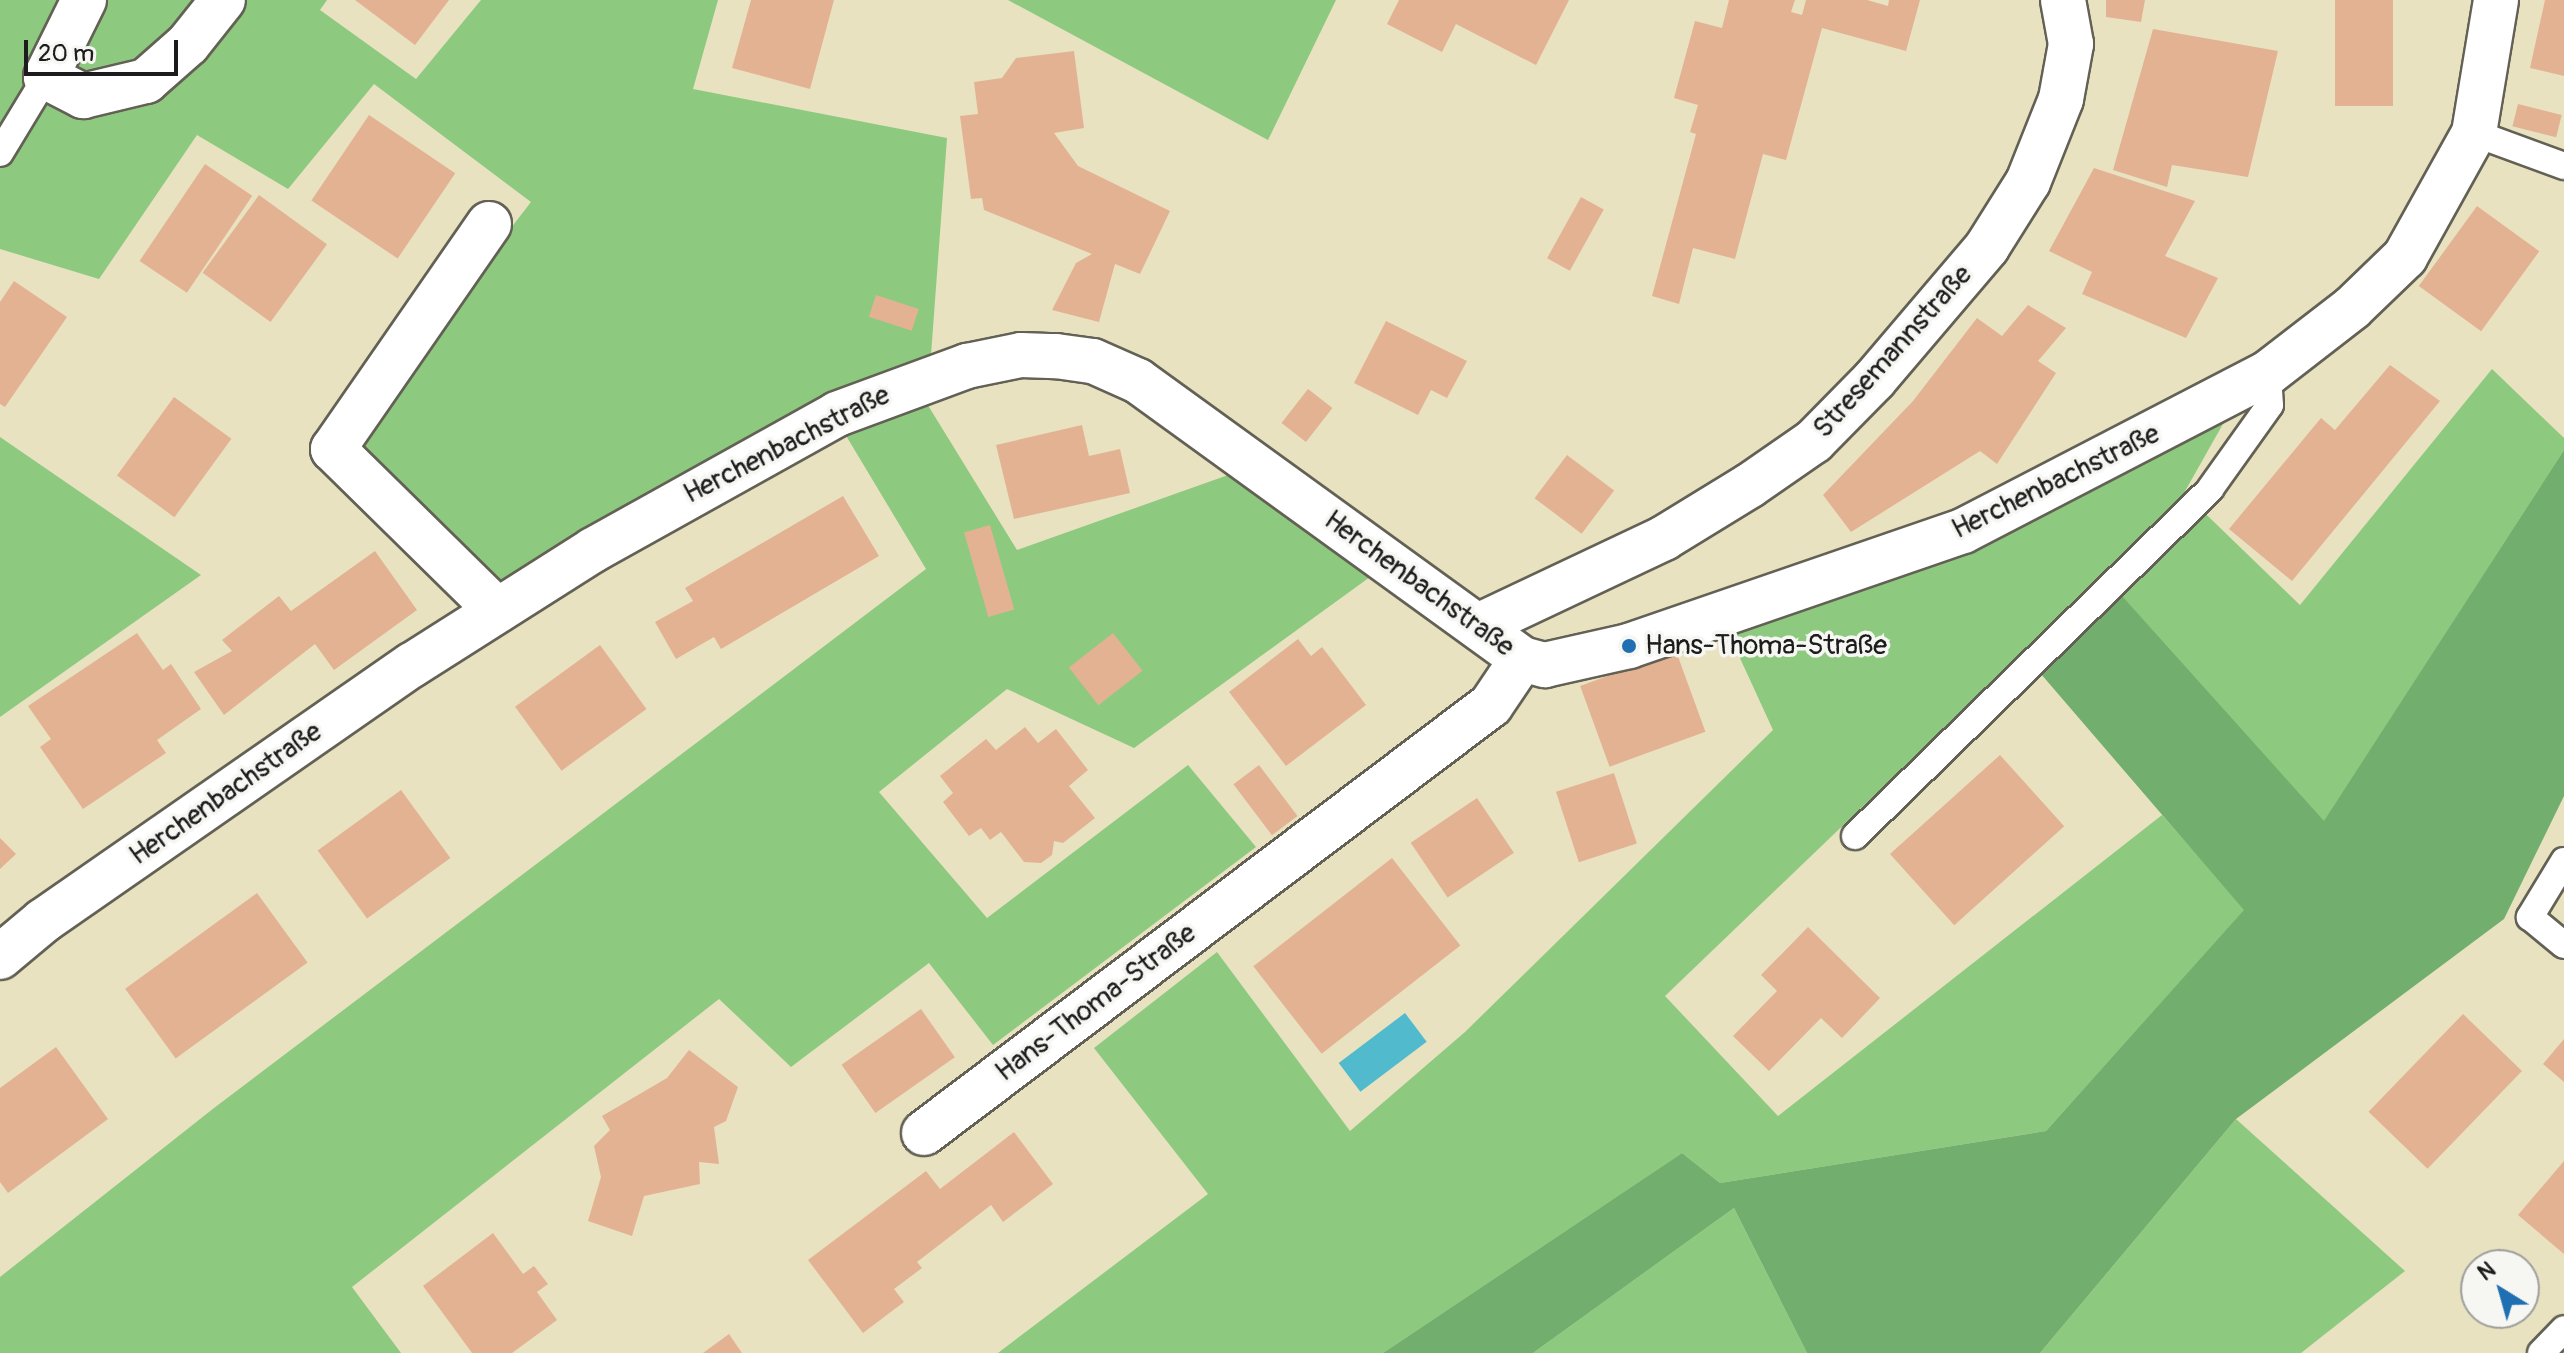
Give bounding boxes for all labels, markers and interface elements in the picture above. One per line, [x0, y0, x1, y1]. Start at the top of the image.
scale bar [28, 24, 182, 74]
text: 20 m [38, 39, 94, 68]
street label: Stresemannstraße [1807, 259, 1979, 445]
street label: Herchenbachstraße [678, 379, 896, 511]
street label: Herchenbachstraße [1947, 417, 2165, 547]
street label: Herchenbachstraße [1317, 504, 1521, 664]
place label: Hans-Thoma-Straße [1645, 629, 1887, 663]
marker: Hans-Thoma-Straße [1620, 637, 1638, 655]
street label: Herchenbachstraße [123, 715, 329, 873]
street label: Hans-Thoma-Straße [989, 917, 1203, 1089]
north arrow [2460, 1249, 2540, 1329]
text: N [2472, 1256, 2501, 1287]

